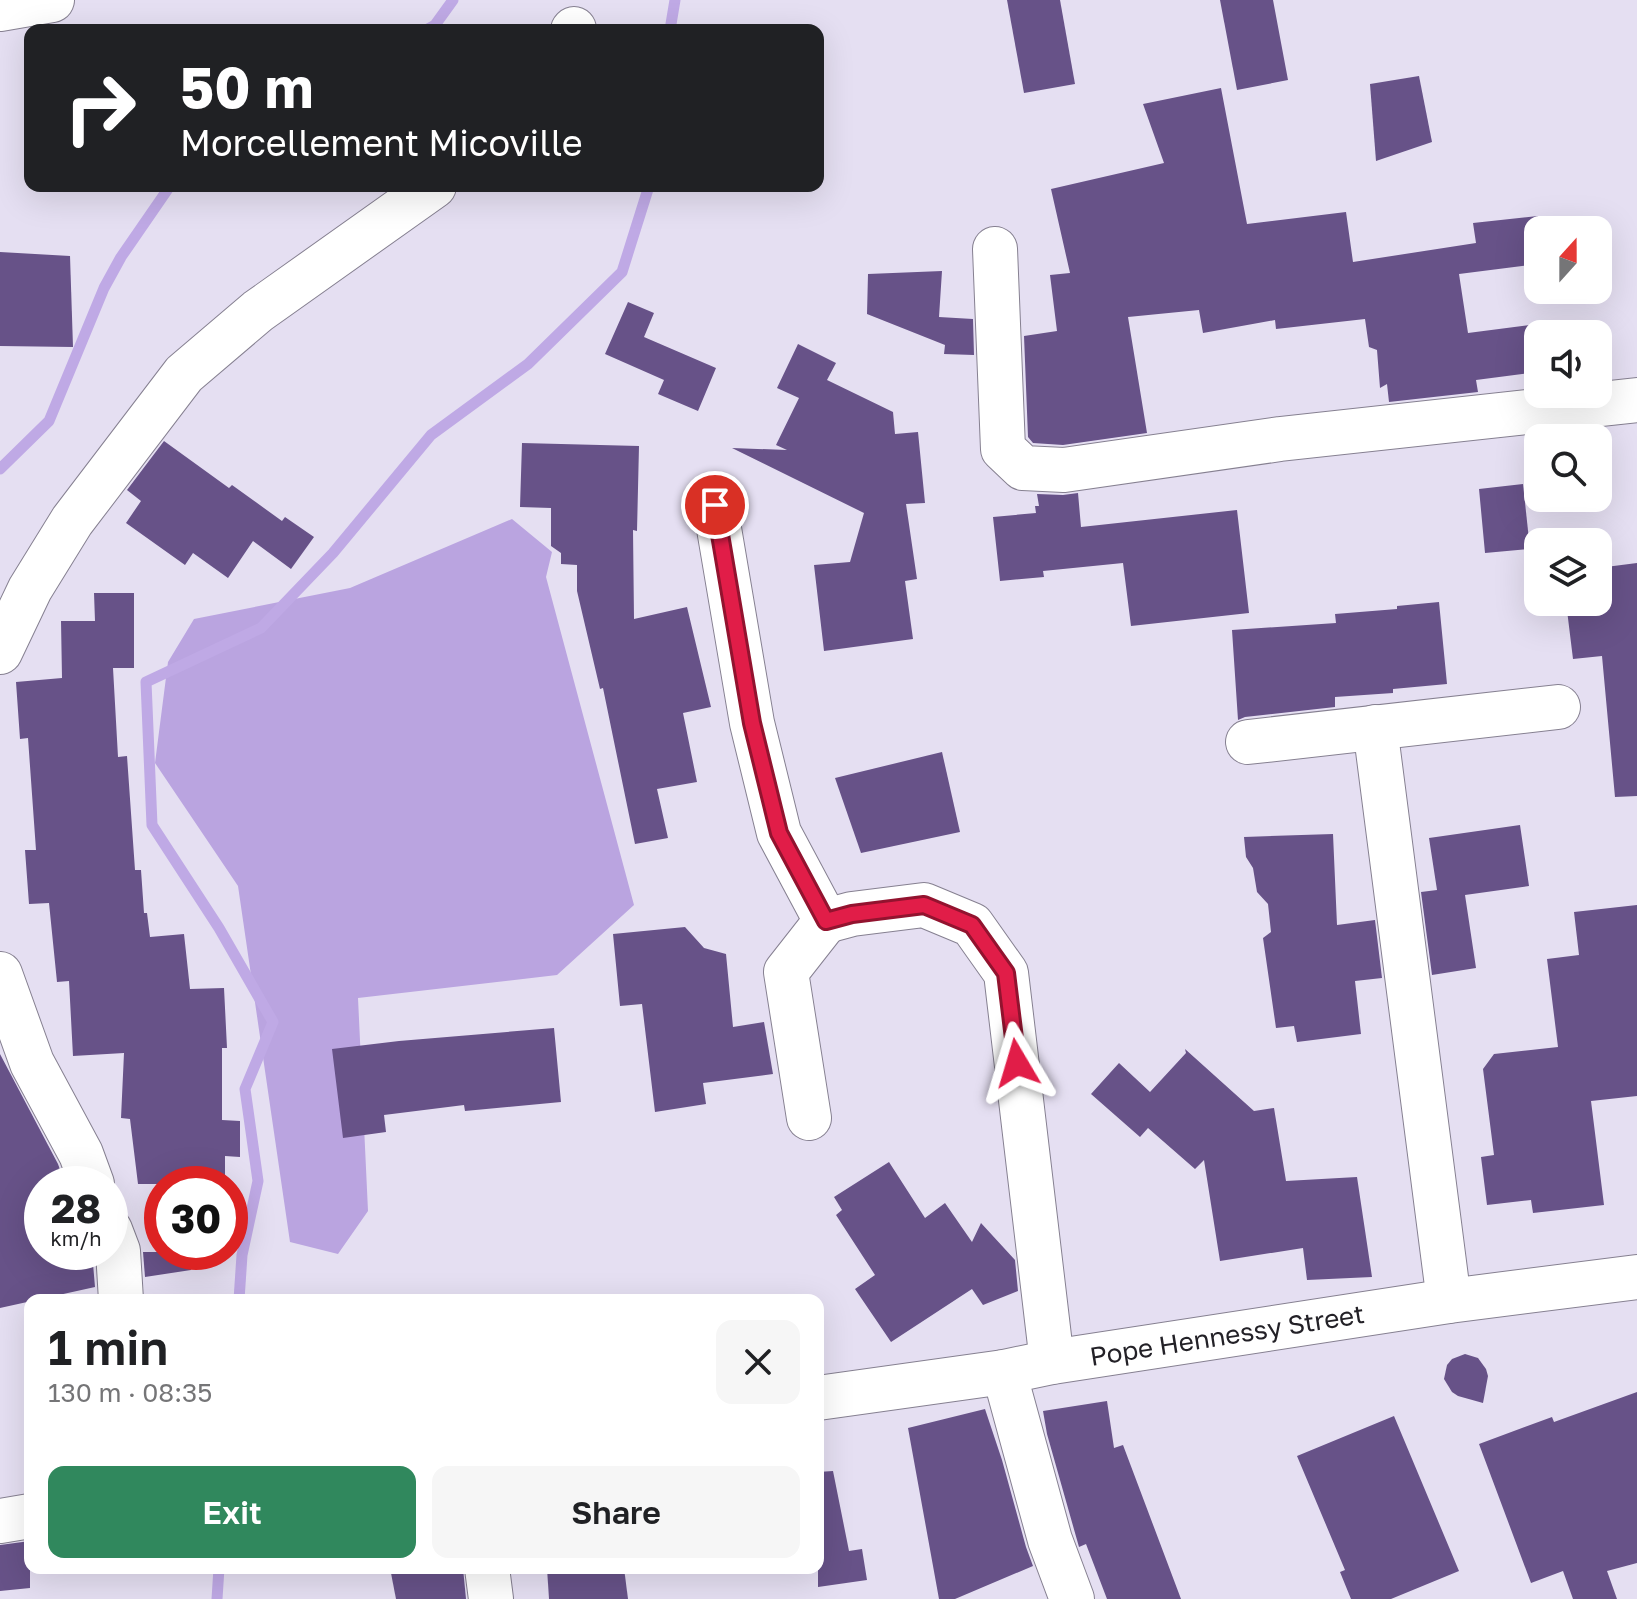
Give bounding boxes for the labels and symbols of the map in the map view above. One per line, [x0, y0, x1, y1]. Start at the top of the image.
north arrow [1524, 216, 1612, 304]
pin [681, 471, 749, 539]
position arrow [975, 1021, 1059, 1105]
speed limit sign: 30 [144, 1166, 248, 1270]
street label: Pope Hennessy Street [1088, 1298, 1366, 1372]

